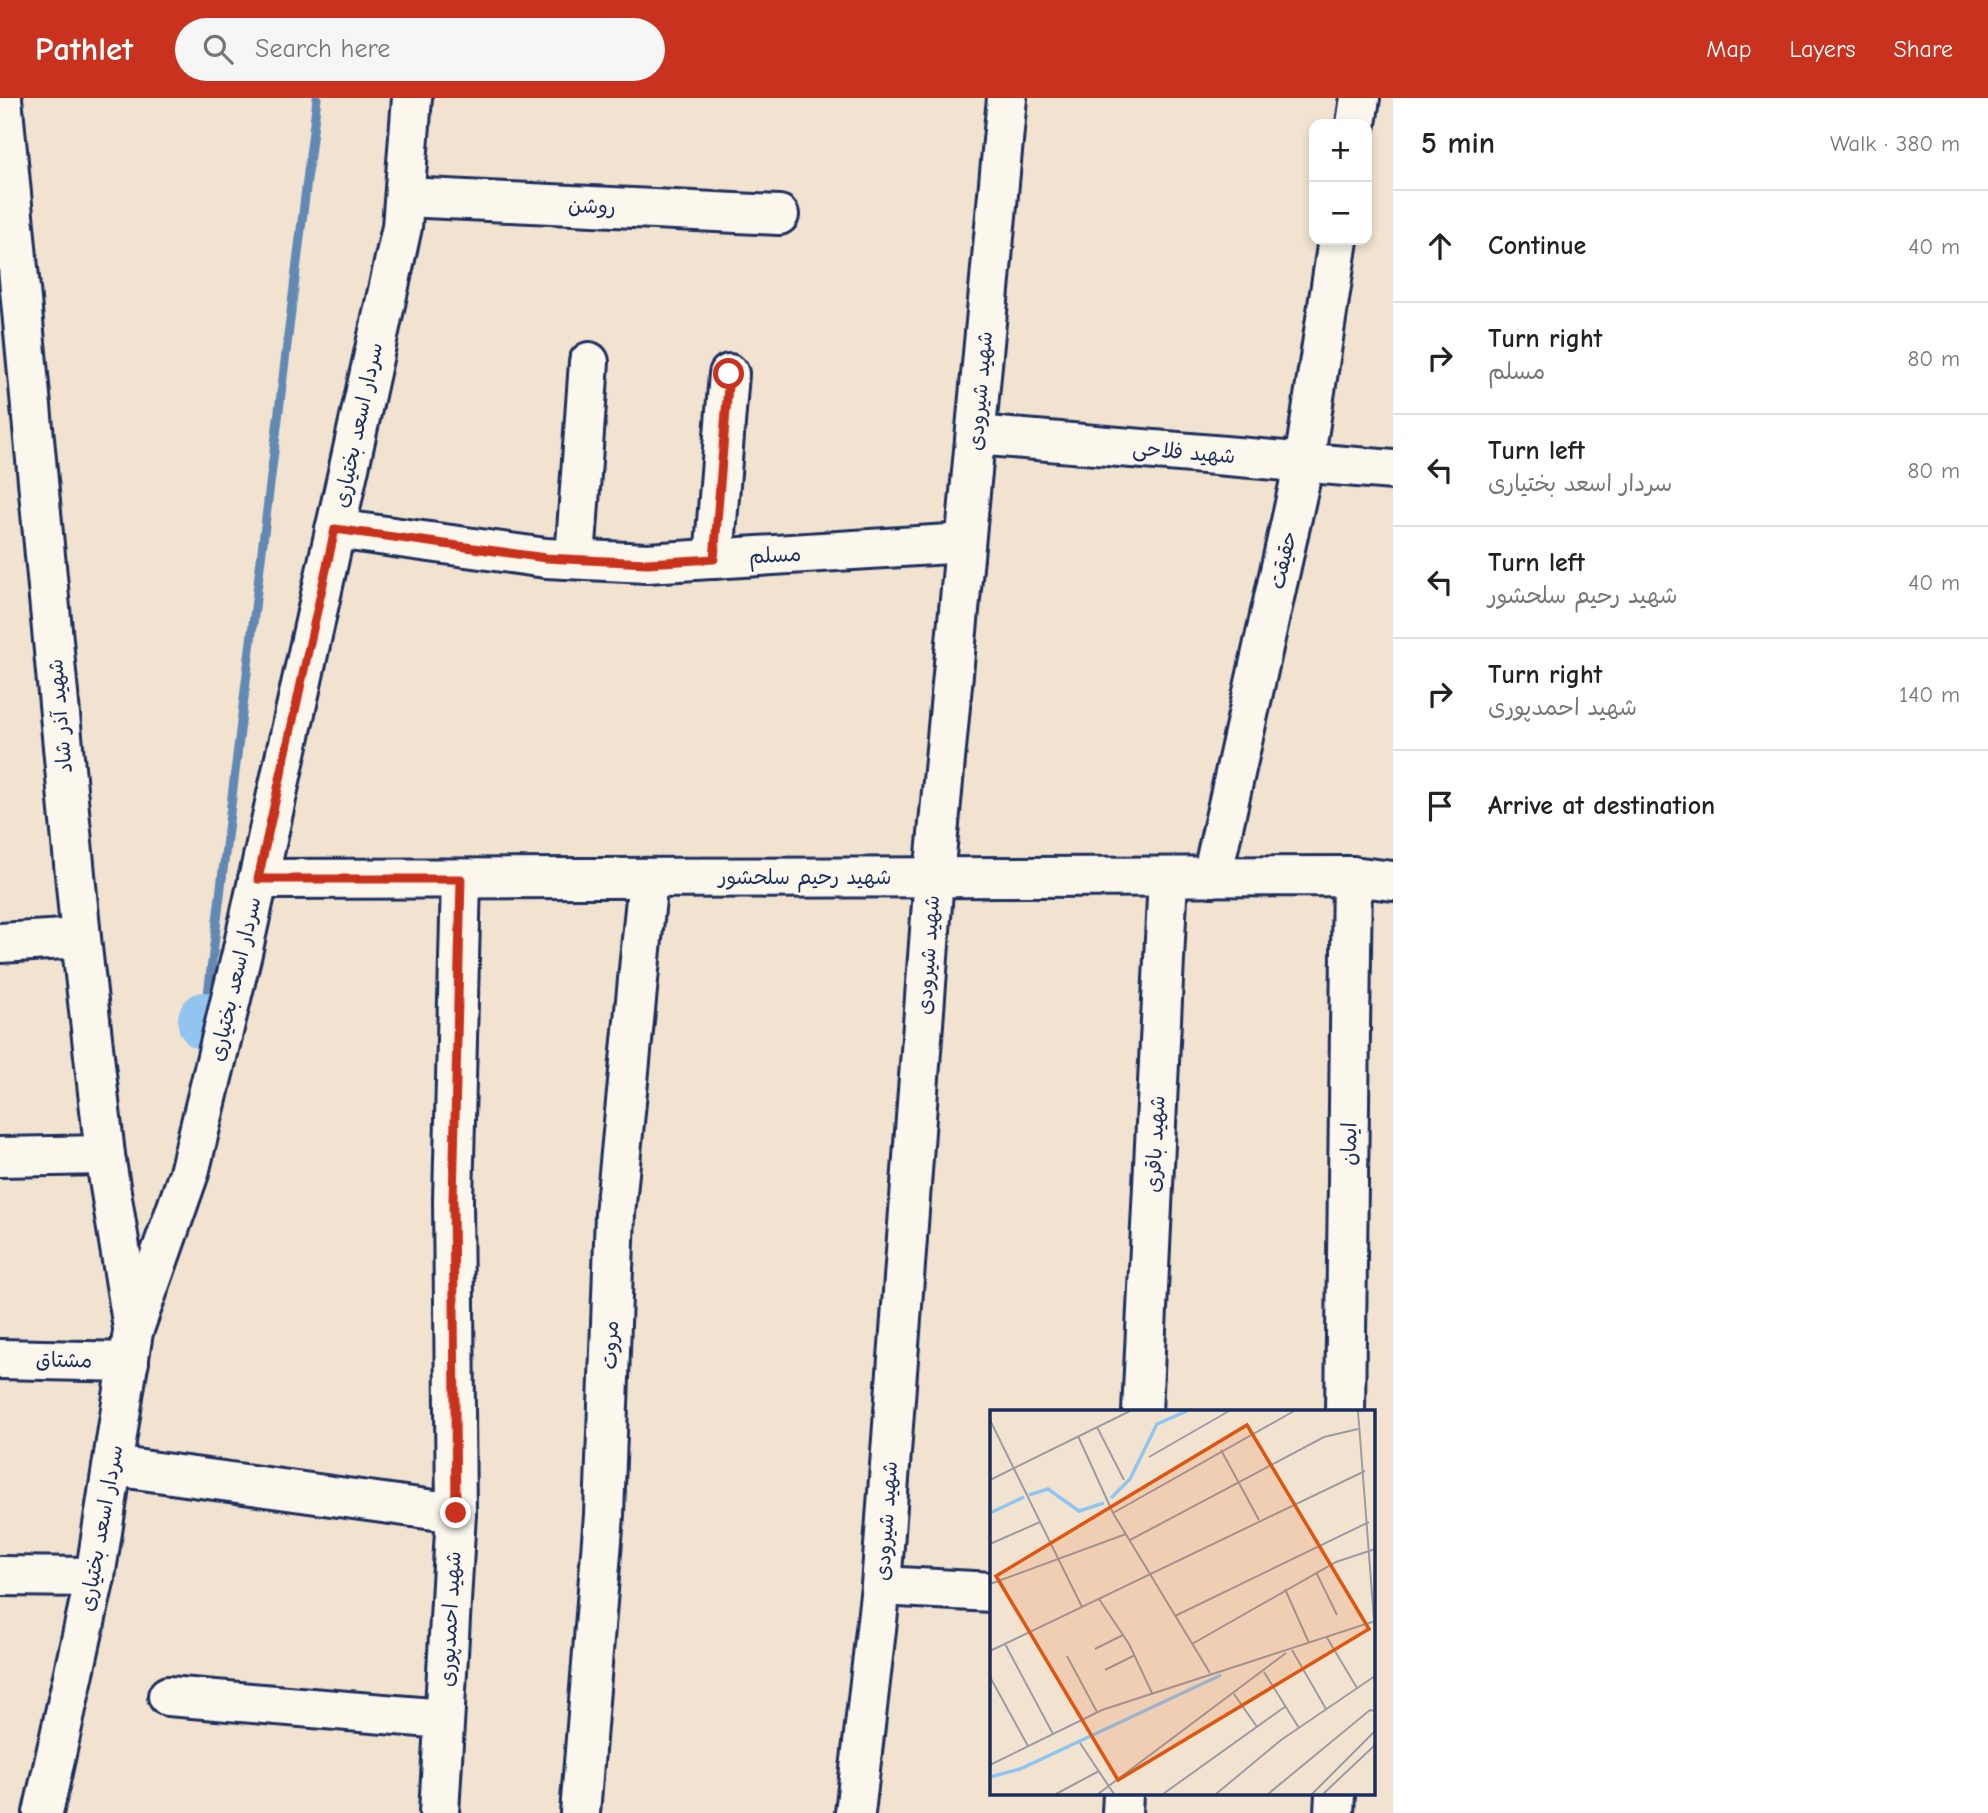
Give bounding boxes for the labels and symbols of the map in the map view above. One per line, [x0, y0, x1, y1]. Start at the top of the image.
street label: روشن [567, 193, 617, 219]
street label: شهید شیرودی [963, 330, 997, 452]
street label: سردار اسعد بختیاری [329, 340, 388, 510]
route start [713, 358, 744, 389]
street label: شهید فلاحی [1131, 436, 1236, 470]
street label: حقیقت [1265, 529, 1301, 591]
street label: مسلم [748, 542, 802, 572]
street label: شهید آذر شاد [43, 658, 77, 774]
street label: شهید رحیم سلحشور [716, 865, 892, 893]
street label: سردار اسعد بختیاری [204, 894, 267, 1064]
street label: شهید شیرودی [912, 894, 944, 1016]
street label: شهید باقری [1140, 1095, 1171, 1193]
street label: ایمان [1337, 1122, 1361, 1166]
street label: مروت [597, 1320, 623, 1370]
street label: مشتاق [35, 1348, 93, 1372]
inset map [990, 1410, 1376, 1796]
street label: سردار اسعد بختیاری [75, 1443, 128, 1613]
street label: شهید شیرودی [870, 1460, 902, 1582]
route end [440, 1497, 471, 1528]
street label: شهید احمدپوری [434, 1550, 467, 1688]

